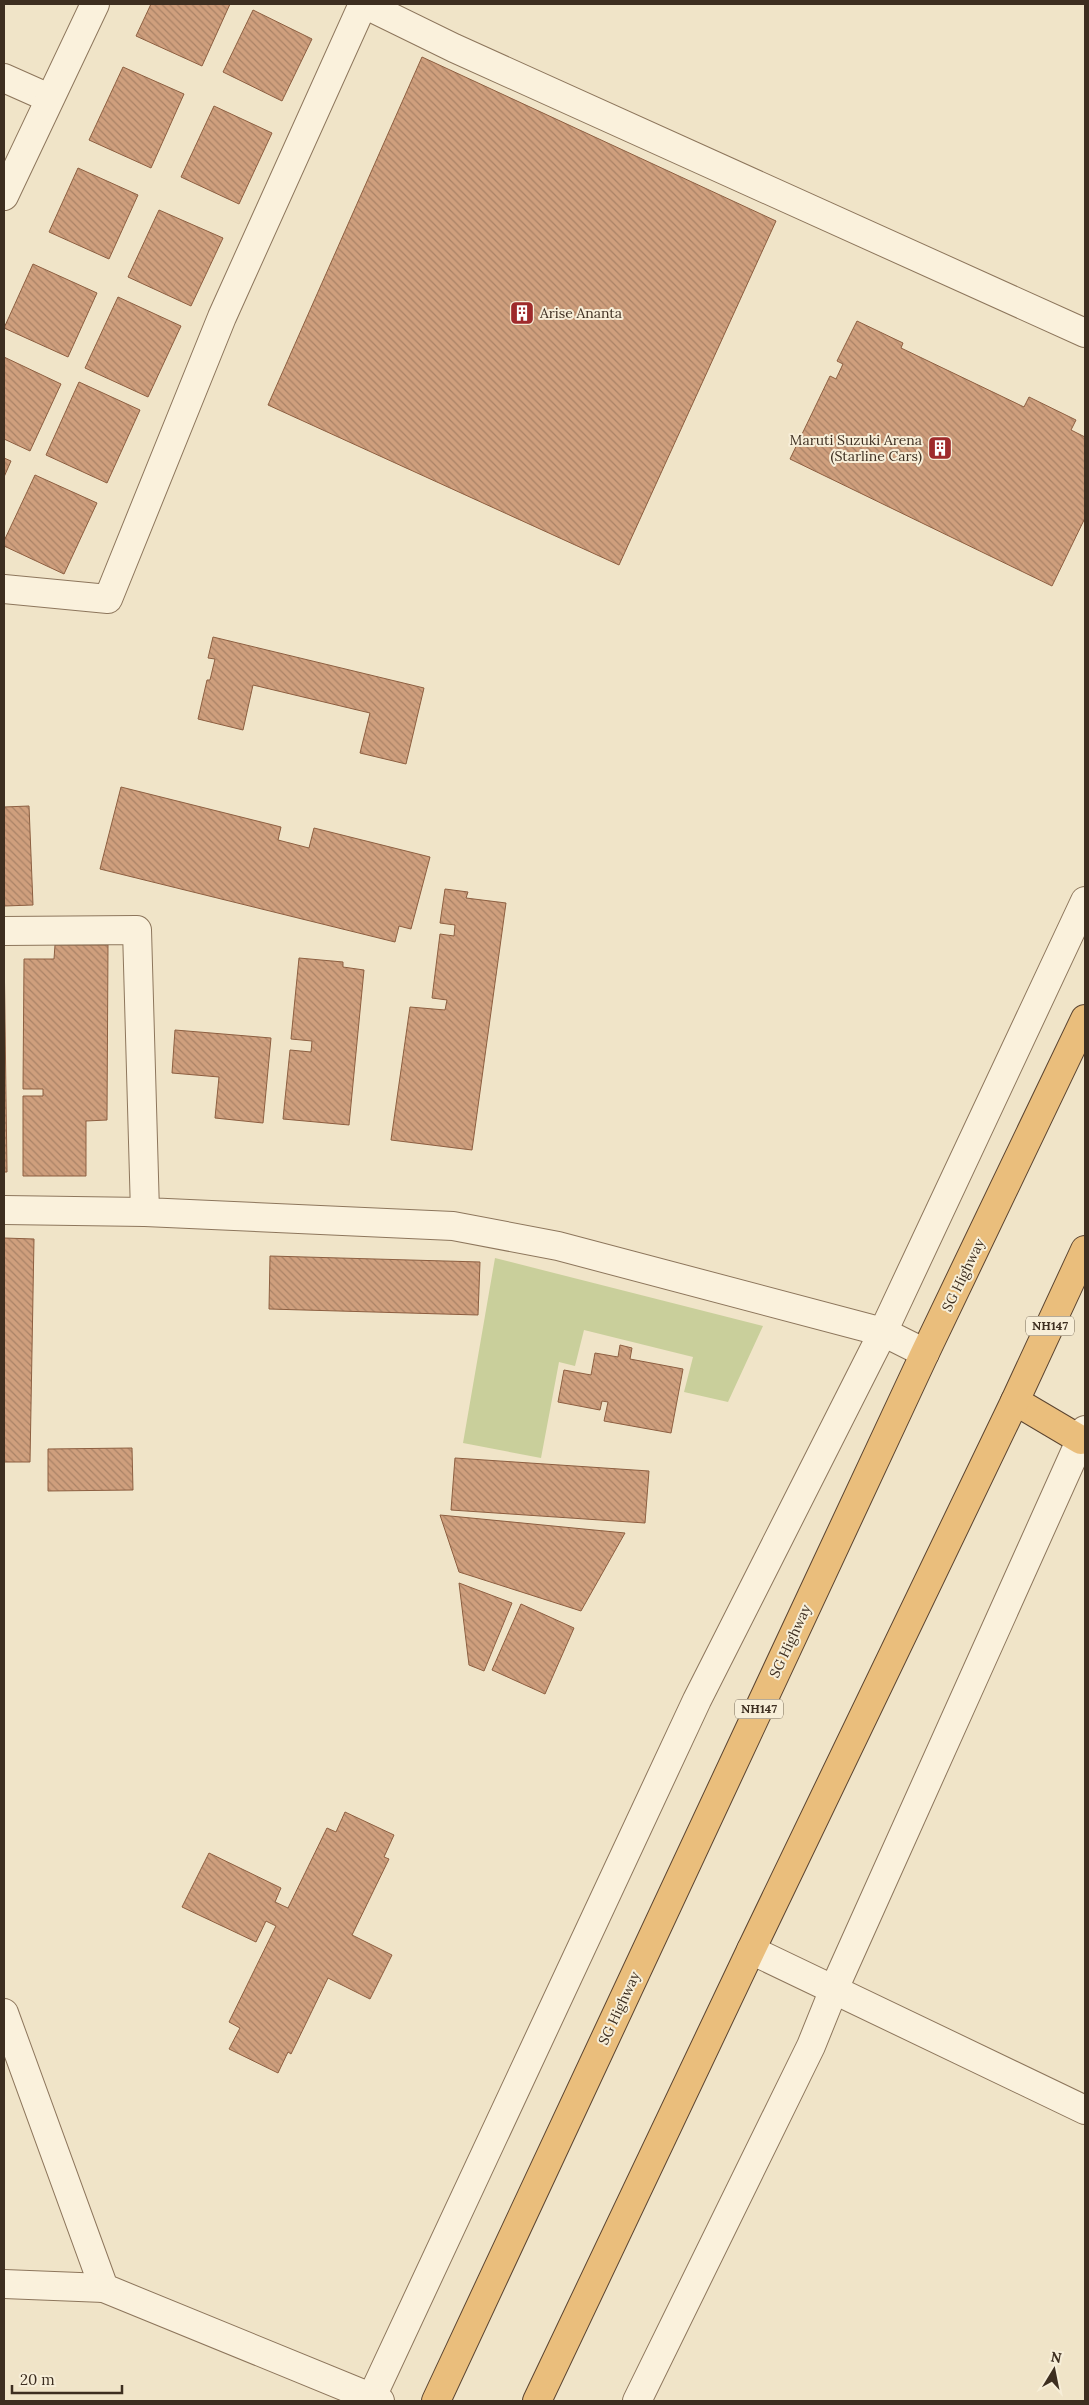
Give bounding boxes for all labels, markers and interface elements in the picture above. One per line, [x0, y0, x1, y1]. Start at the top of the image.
building icon: Arise Ananta [509, 300, 535, 326]
place label: Arise Ananta [539, 304, 622, 322]
place label: Maruti Suzuki Arena (Starline Cars) [790, 431, 922, 465]
building icon: Maruti Suzuki Arena (Starline Cars) [927, 435, 953, 461]
street label: SG Highway [938, 1235, 989, 1314]
road number: NH147 [1026, 1316, 1074, 1335]
street label: SG Highway [765, 1601, 815, 1681]
road number: NH147 [735, 1700, 783, 1718]
street label: SG Highway [594, 1968, 644, 2048]
north arrow [1029, 2345, 1079, 2395]
text: N [1049, 2347, 1063, 2367]
scale bar [12, 2362, 122, 2394]
text: 20 m [20, 2370, 55, 2389]

